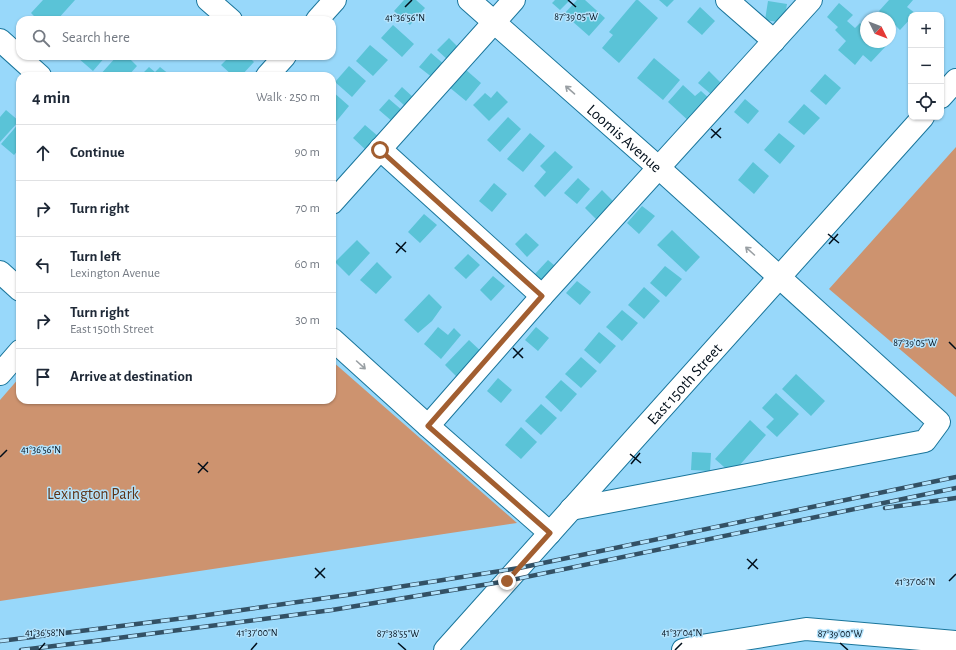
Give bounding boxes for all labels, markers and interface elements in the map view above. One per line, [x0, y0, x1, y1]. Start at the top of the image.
text: 87°39'05"W [554, 12, 598, 22]
north arrow [860, 12, 896, 48]
map controls [908, 12, 944, 120]
button: + [908, 12, 944, 48]
text: 41°36'56"N [385, 13, 425, 23]
search box [16, 16, 336, 60]
icon: search [30, 27, 52, 49]
text: Search here [62, 30, 130, 45]
button: − [908, 48, 944, 84]
button: locate [908, 84, 944, 120]
one-way arrow [565, 85, 575, 94]
text: 4 min [32, 89, 70, 106]
text: Walk · 250 m [256, 91, 320, 104]
street label: Loomis Avenue [584, 101, 665, 176]
route start [371, 141, 389, 159]
icon: ahead [32, 142, 54, 164]
text: Continue [70, 145, 125, 160]
text: 90 m [294, 146, 320, 159]
icon: right [32, 198, 54, 220]
text: Turn right [70, 201, 129, 216]
text: 70 m [295, 202, 320, 215]
one-way arrow [746, 247, 756, 256]
text: Turn left [70, 249, 121, 264]
icon: left [32, 254, 54, 276]
text: 60 m [294, 258, 320, 271]
text: Lexington Avenue [70, 267, 160, 280]
text: Turn right [70, 305, 129, 320]
icon: right [32, 310, 54, 332]
text: 30 m [295, 314, 320, 327]
text: East 150th Street [70, 323, 154, 336]
text: 87°39'05"W [893, 338, 937, 348]
street label: East 150th Street [644, 340, 725, 428]
one-way arrow [356, 360, 366, 369]
icon: arrive [32, 366, 54, 388]
text: Arrive at destination [70, 369, 193, 384]
text: 41°36'56"N [21, 445, 61, 455]
park label: Lexington Park [47, 486, 140, 502]
route end [498, 572, 516, 590]
text: 41°37'06"N [895, 577, 935, 587]
text: 41°36'58"N [25, 628, 65, 638]
text: 41°37'00"N [236, 628, 278, 638]
text: 41°37'04"N [662, 628, 702, 638]
text: 87°38'55"W [377, 629, 419, 639]
text: 87°39'00"W [818, 629, 862, 639]

